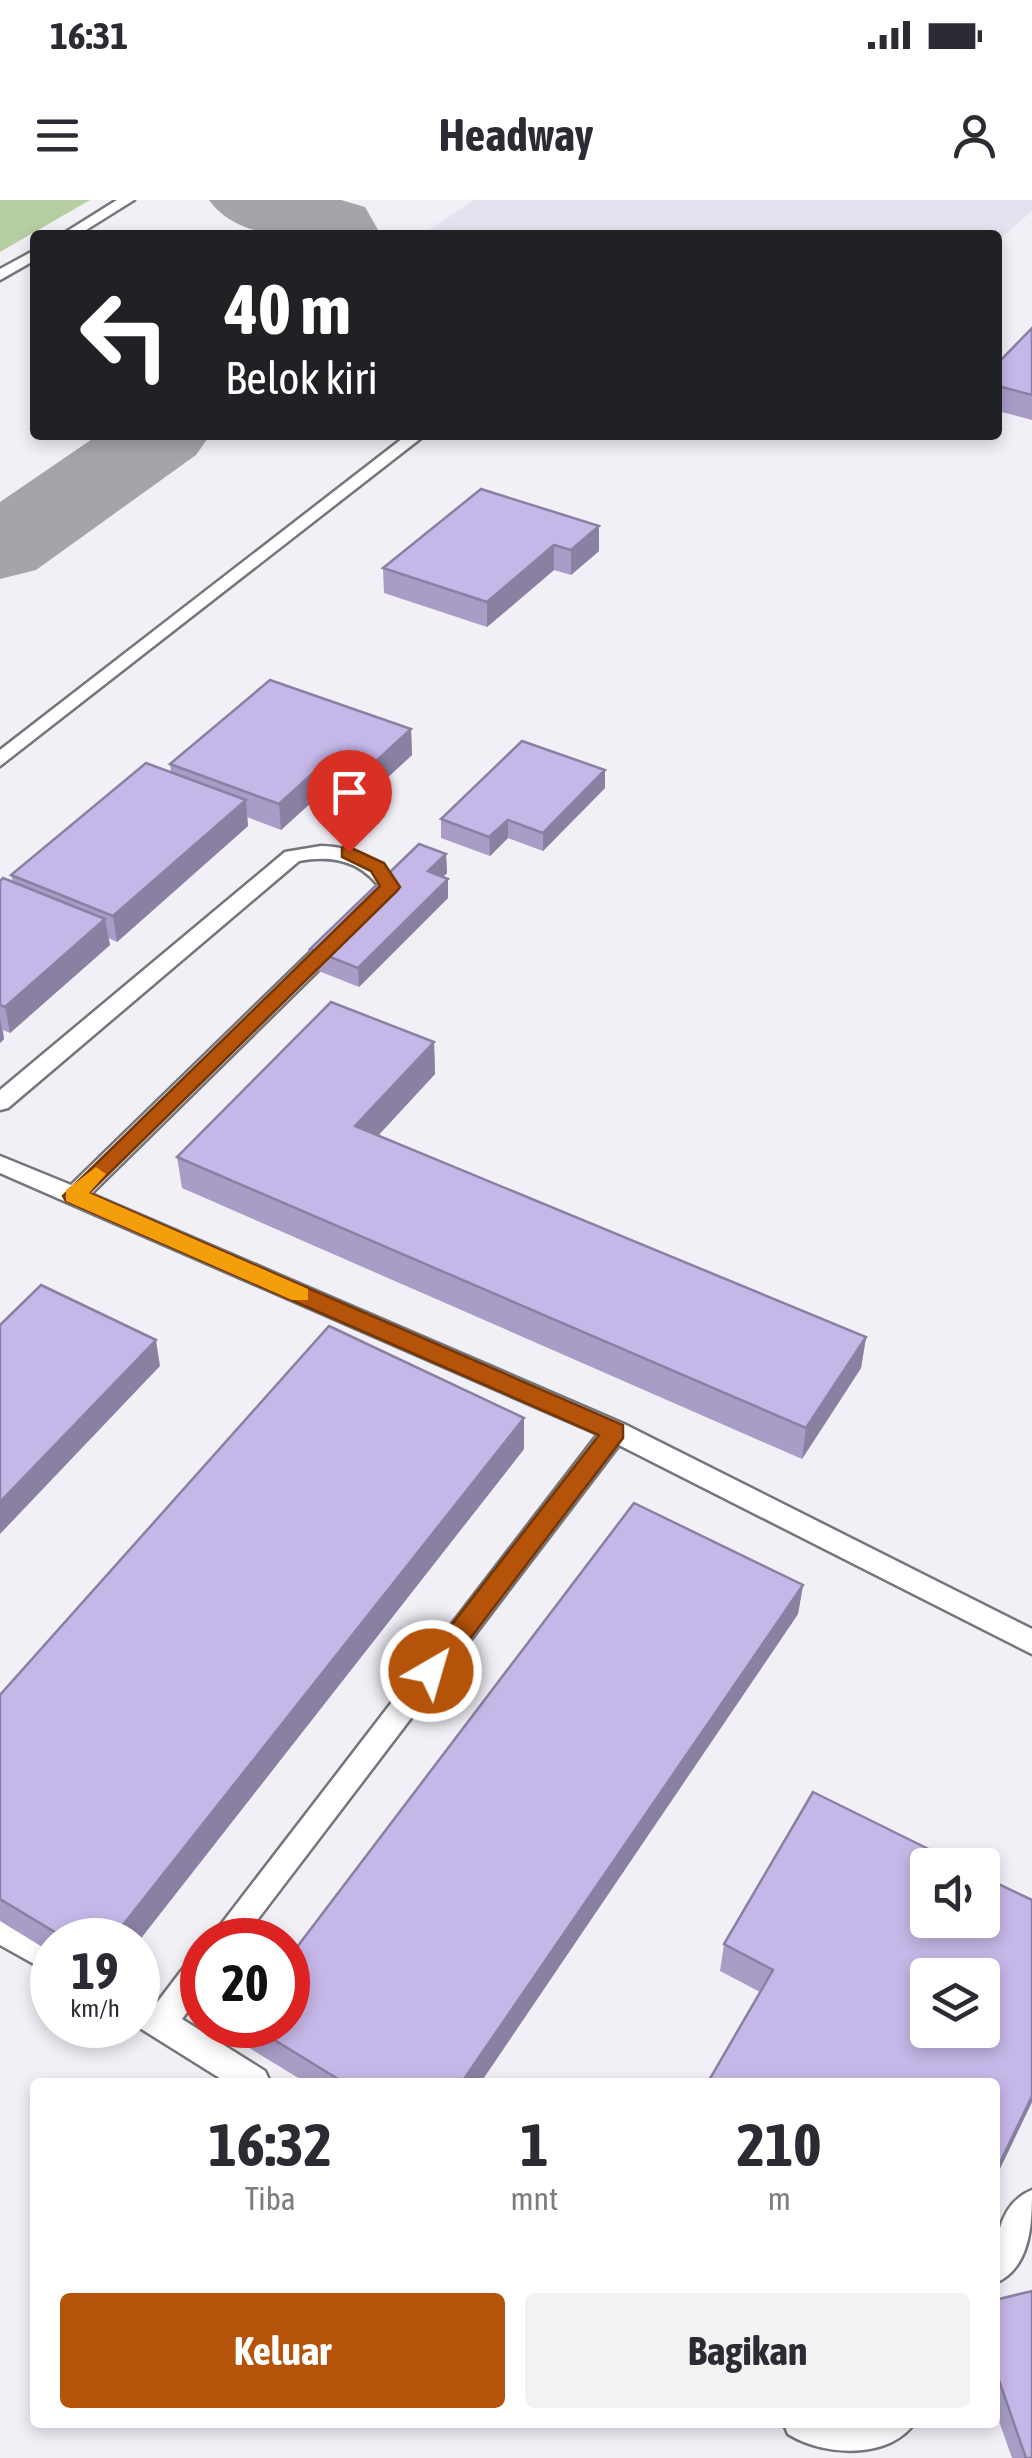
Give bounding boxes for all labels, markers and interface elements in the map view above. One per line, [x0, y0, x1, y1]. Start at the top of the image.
text: 16:31 [50, 14, 128, 57]
icon: menu [30, 108, 85, 163]
icon: person [947, 108, 1002, 163]
text: Headway [439, 109, 593, 161]
text: 40 m [225, 269, 351, 349]
icon: left [60, 270, 190, 400]
text: Belok kiri [225, 352, 378, 404]
pin [307, 750, 392, 853]
icon: arrive [322, 765, 377, 820]
position arrow [379, 1619, 483, 1723]
map controls [910, 1848, 1000, 2048]
button: sound [910, 1848, 1000, 1938]
speed limit sign: 20 [180, 1918, 310, 2048]
text: 19 [71, 1942, 118, 2000]
button: layers [910, 1958, 1000, 2048]
text: km/h [70, 1994, 120, 2022]
text: 16:32 [209, 2110, 332, 2179]
text: 1 [520, 2110, 549, 2179]
text: 210 [737, 2110, 821, 2179]
text: Tiba [245, 2180, 296, 2217]
text: mnt [511, 2180, 558, 2217]
text: m [768, 2180, 791, 2217]
button: Keluar [60, 2293, 505, 2408]
button: Bagikan [525, 2293, 970, 2408]

